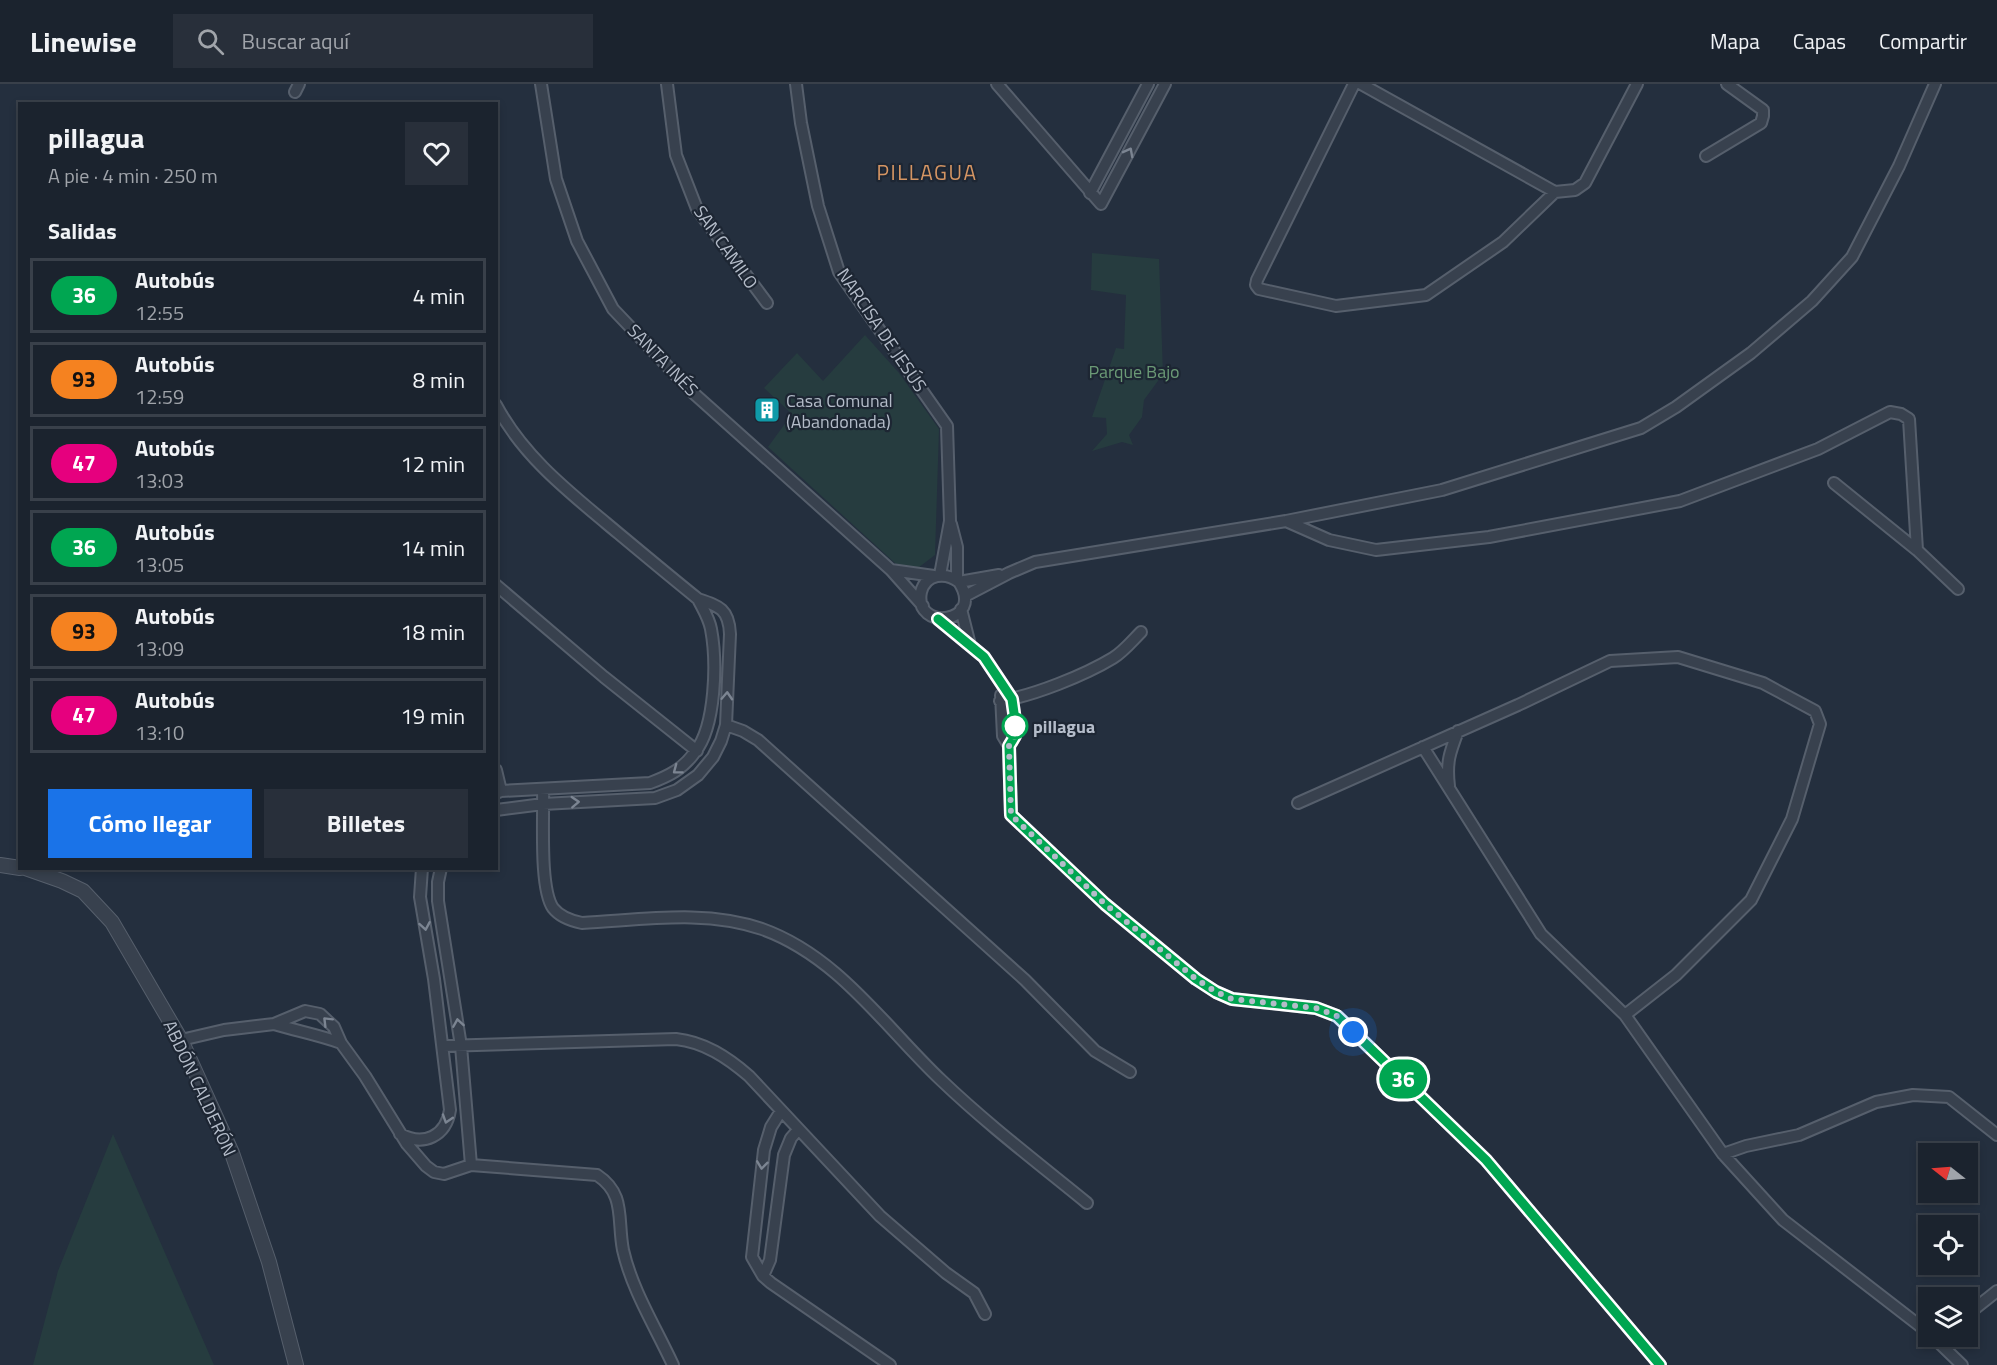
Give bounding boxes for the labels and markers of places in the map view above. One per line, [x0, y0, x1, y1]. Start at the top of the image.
place label: Casa Comunal (Abandonada) [786, 387, 893, 435]
building icon: Casa Comunal (Abandonada) [752, 395, 782, 425]
marker: pillagua [1002, 713, 1028, 739]
place label: pillagua [1033, 713, 1095, 740]

